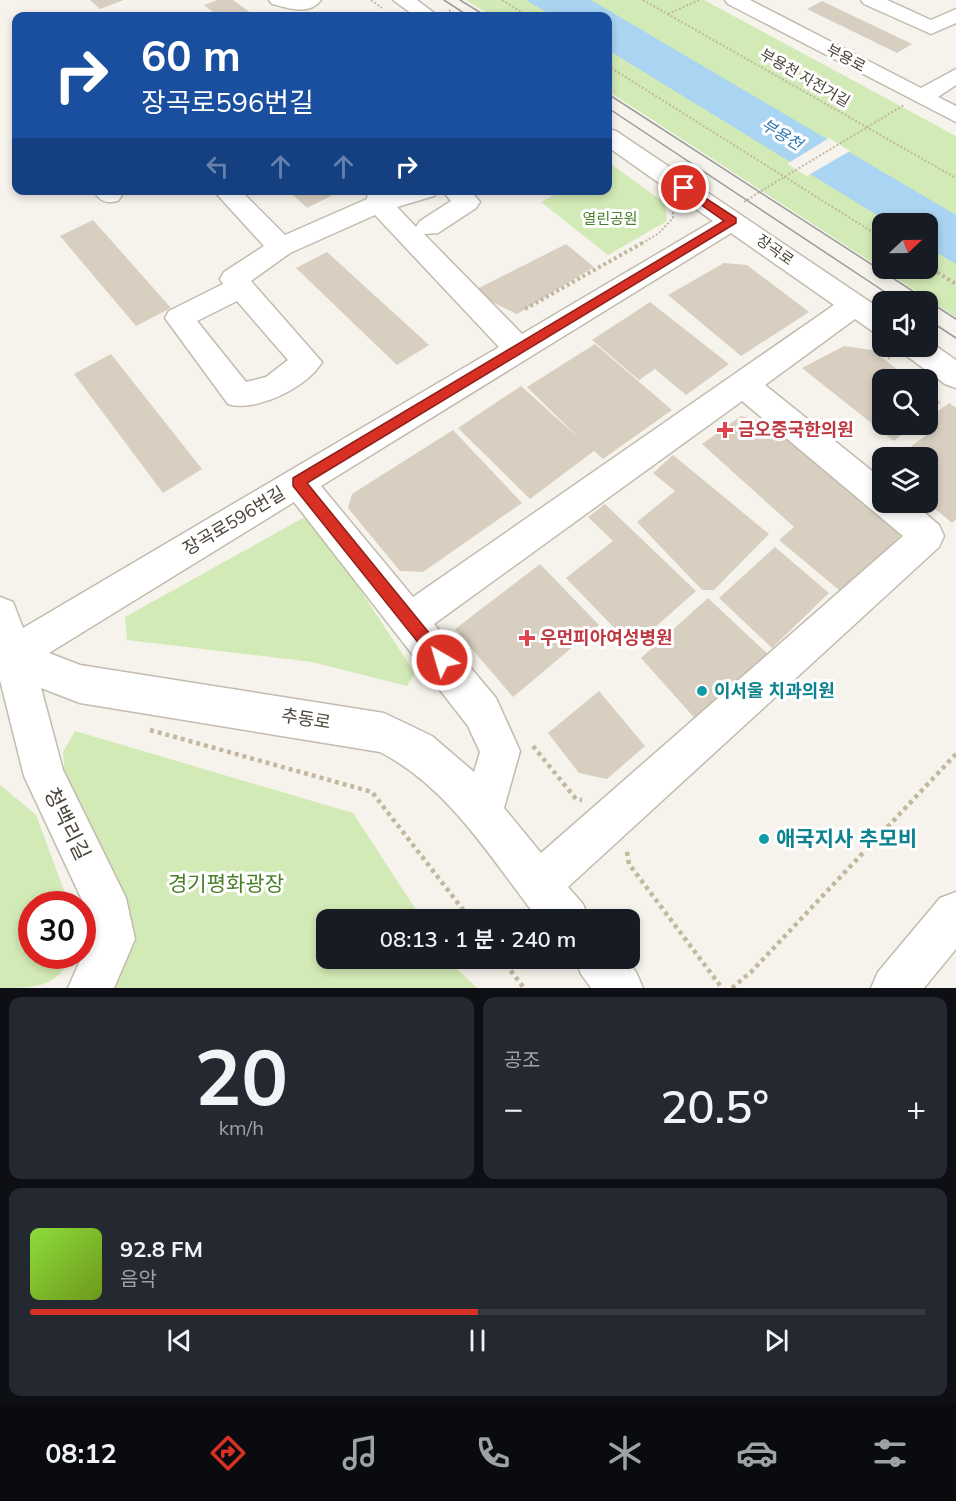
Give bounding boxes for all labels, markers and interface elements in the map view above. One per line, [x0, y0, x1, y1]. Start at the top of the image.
text: 60 m [141, 29, 241, 82]
icon: right [42, 36, 120, 114]
street label: 부용로 [823, 39, 869, 76]
street label: 부용천 자전거길 [757, 44, 854, 111]
text: 장곡로596번길 [141, 85, 314, 119]
water label: 부용천 [758, 114, 808, 155]
icon: left [201, 150, 234, 183]
icon: ahead [264, 150, 297, 183]
icon: ahead [327, 150, 360, 183]
icon: right [390, 150, 423, 183]
pin [658, 162, 709, 213]
icon: arrive [667, 171, 700, 204]
park label: 열린공원 [582, 209, 638, 228]
north arrow [872, 213, 938, 279]
map controls [872, 213, 938, 513]
street label: 장곡로 [753, 230, 798, 269]
button: sound [872, 291, 938, 357]
button: search [872, 369, 938, 435]
place label: 금오중국한의원 [738, 418, 854, 441]
marker: 금오중국한의원 [716, 421, 734, 439]
button: layers [872, 447, 938, 513]
street label: 장곡로596번길 [178, 481, 289, 560]
place label: 우먼피아여성병원 [540, 626, 672, 649]
position arrow [410, 628, 474, 692]
marker: 우먼피아여성병원 [518, 629, 536, 647]
place label: 이서울 치과의원 [714, 679, 835, 702]
marker: 이서울 치과의원 [695, 684, 709, 698]
street label: 추동로 [280, 703, 332, 734]
street label: 청백리길 [39, 783, 97, 864]
place label: 애국지사 추모비 [776, 825, 917, 851]
marker: 애국지사 추모비 [757, 832, 771, 846]
park label: 경기평화광장 [168, 870, 284, 896]
speed limit sign: 30 [18, 891, 96, 969]
text: 08:13 · 1 분 · 240 m [380, 925, 576, 953]
text: 20 [194, 1027, 288, 1125]
text: 공조 [504, 1047, 540, 1072]
text: 20.5° [660, 1078, 769, 1134]
text: − [504, 1087, 523, 1128]
text: + [906, 1087, 926, 1128]
text: km/h [219, 1115, 264, 1140]
text: 92.8 FM [120, 1235, 203, 1263]
text: 음악 [120, 1266, 157, 1291]
icon: previous [163, 1324, 196, 1357]
icon: pause [461, 1324, 494, 1357]
icon: next [760, 1324, 793, 1357]
icon: directions [207, 1432, 249, 1474]
icon: music [339, 1432, 381, 1474]
icon: phone [472, 1432, 514, 1474]
icon: climate [604, 1432, 646, 1474]
icon: car [736, 1432, 778, 1474]
icon: filters [869, 1432, 911, 1474]
text: 08:12 [45, 1436, 117, 1470]

